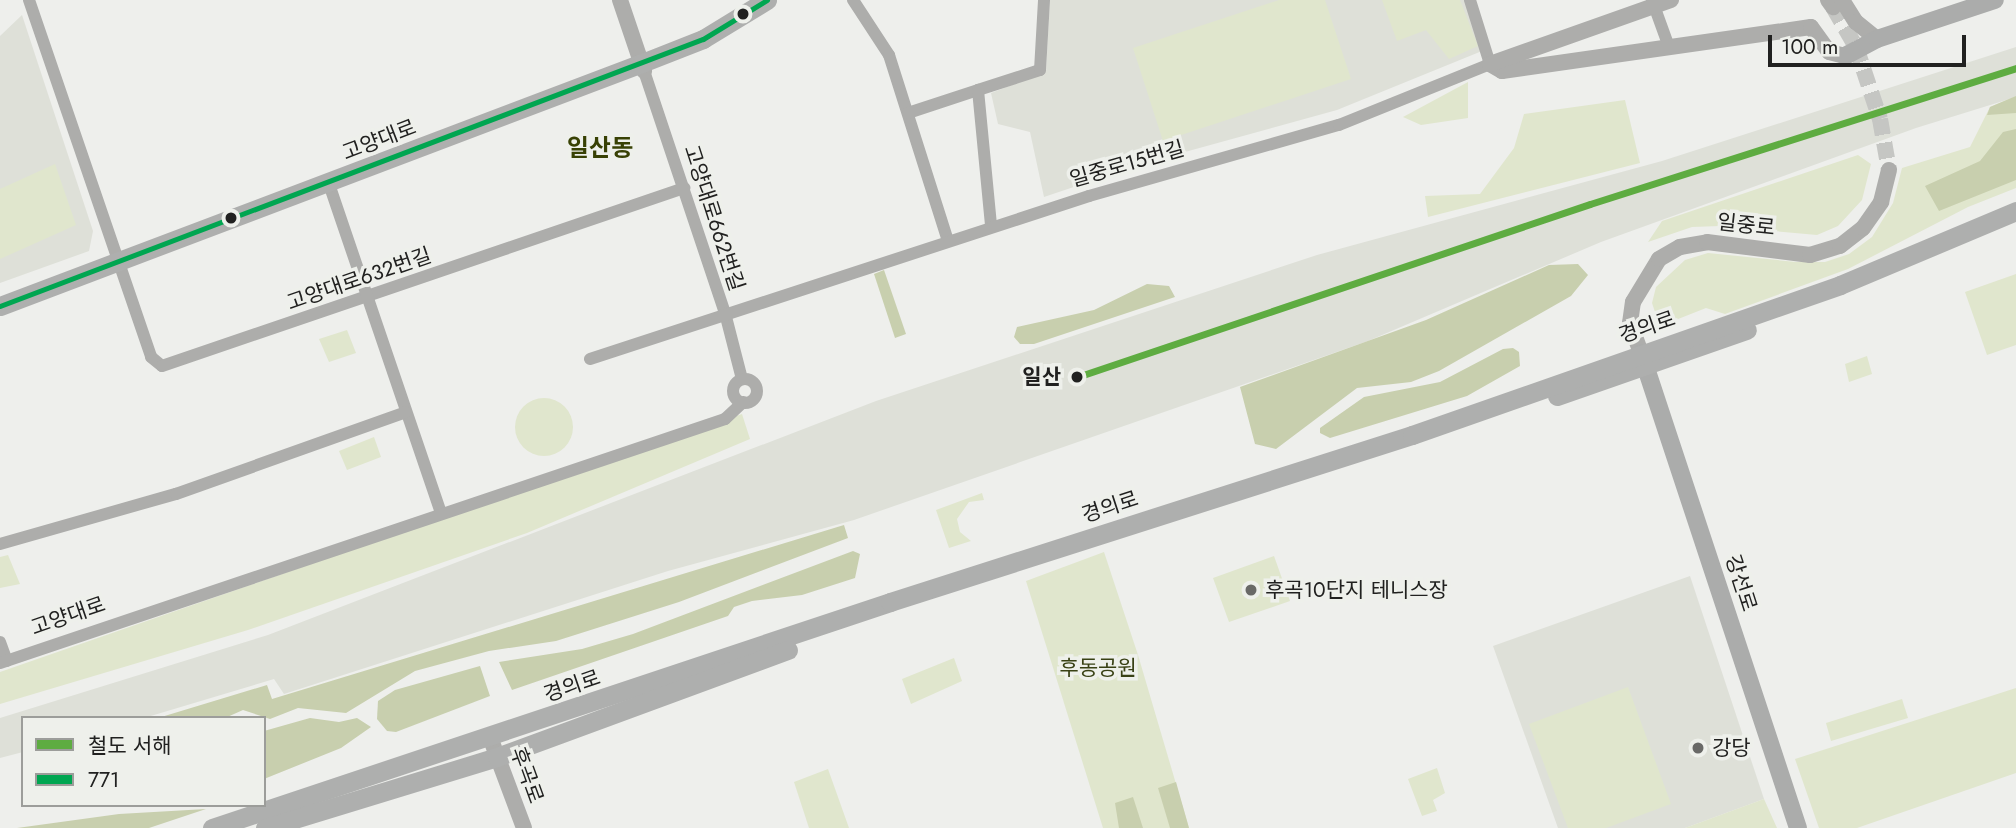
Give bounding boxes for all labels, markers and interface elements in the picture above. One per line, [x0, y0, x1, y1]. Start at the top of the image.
unlabelled marker [736, 7, 750, 21]
scale bar [1771, 21, 1969, 65]
text: 100 m [1781, 32, 1838, 62]
street label: 고양대로 [338, 114, 420, 166]
district label: 일산동 [567, 134, 633, 162]
street label: 일중로15번길 [1067, 136, 1187, 192]
street label: 고양대로662번길 [679, 142, 749, 294]
street label: 일중로 [1716, 209, 1776, 241]
unlabelled marker [224, 211, 238, 225]
street label: 고양대로632번길 [283, 242, 435, 316]
street label: 경의로 [1615, 306, 1679, 348]
place label: 일산 [1022, 364, 1061, 390]
marker: 일산 [1067, 367, 1087, 387]
street label: 경의로 [1079, 486, 1141, 528]
street label: 강선로 [1720, 552, 1762, 614]
place label: 후곡10단지 테니스장 [1265, 577, 1448, 603]
marker: 후곡10단지 테니스장 [1243, 582, 1259, 598]
street label: 고양대로 [27, 592, 109, 640]
park label: 후동공원 [1059, 655, 1137, 681]
street label: 경의로 [540, 665, 604, 707]
legend [21, 716, 266, 807]
text: 철도 서해 [88, 731, 172, 761]
place label: 강당 [1712, 735, 1751, 761]
marker: 강당 [1690, 740, 1706, 756]
street label: 후곡로 [505, 743, 549, 807]
text: 771 [88, 765, 120, 795]

